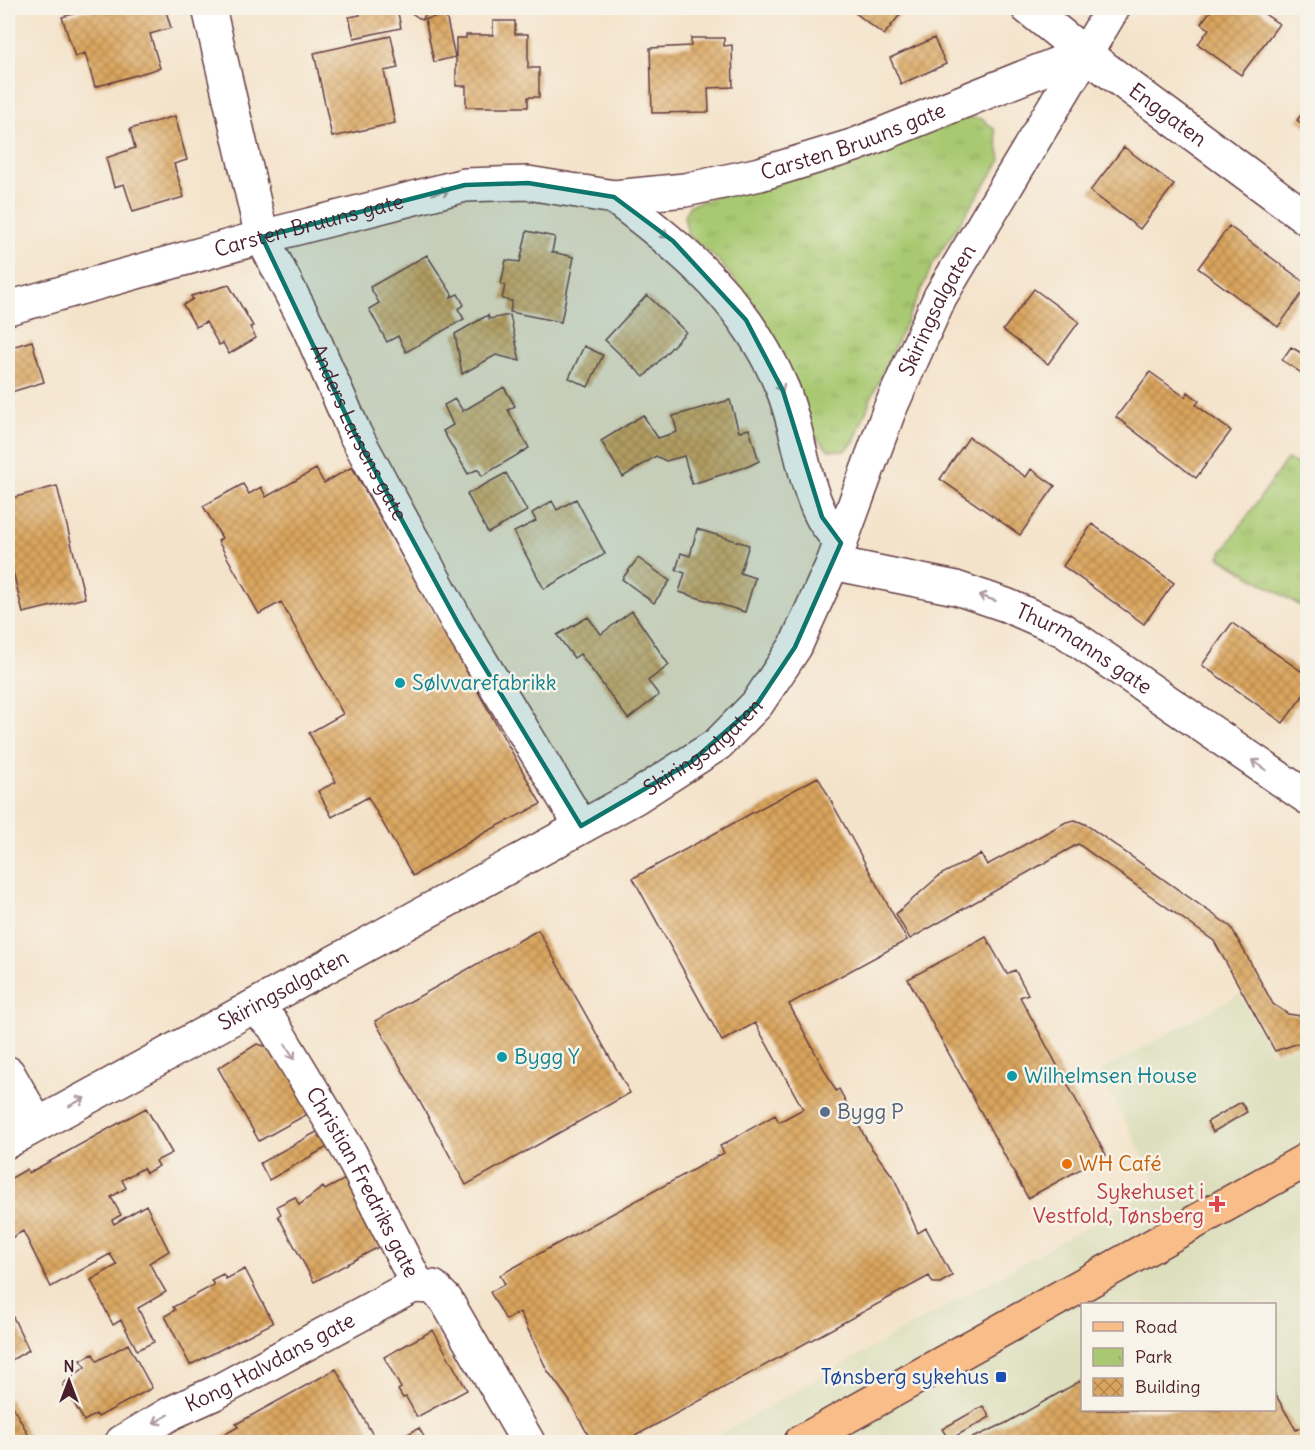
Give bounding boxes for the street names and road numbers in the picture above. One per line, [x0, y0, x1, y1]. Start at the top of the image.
street label: Enggaten [1124, 77, 1212, 152]
street label: Carsten Bruuns gate [757, 96, 949, 186]
street label: Carsten Bruuns gate [211, 187, 406, 263]
street label: Skiringsalgaten [892, 239, 982, 380]
street label: Anders Larsens gate [304, 340, 414, 525]
street label: Thurmanns gate [1012, 597, 1157, 700]
street label: Skiringsalgaten [638, 692, 768, 802]
street label: Skiringsalgaten [213, 943, 353, 1036]
street label: Christian Fredriks gate [300, 1082, 425, 1282]
street label: Kong Halvdans gate [181, 1306, 359, 1418]

